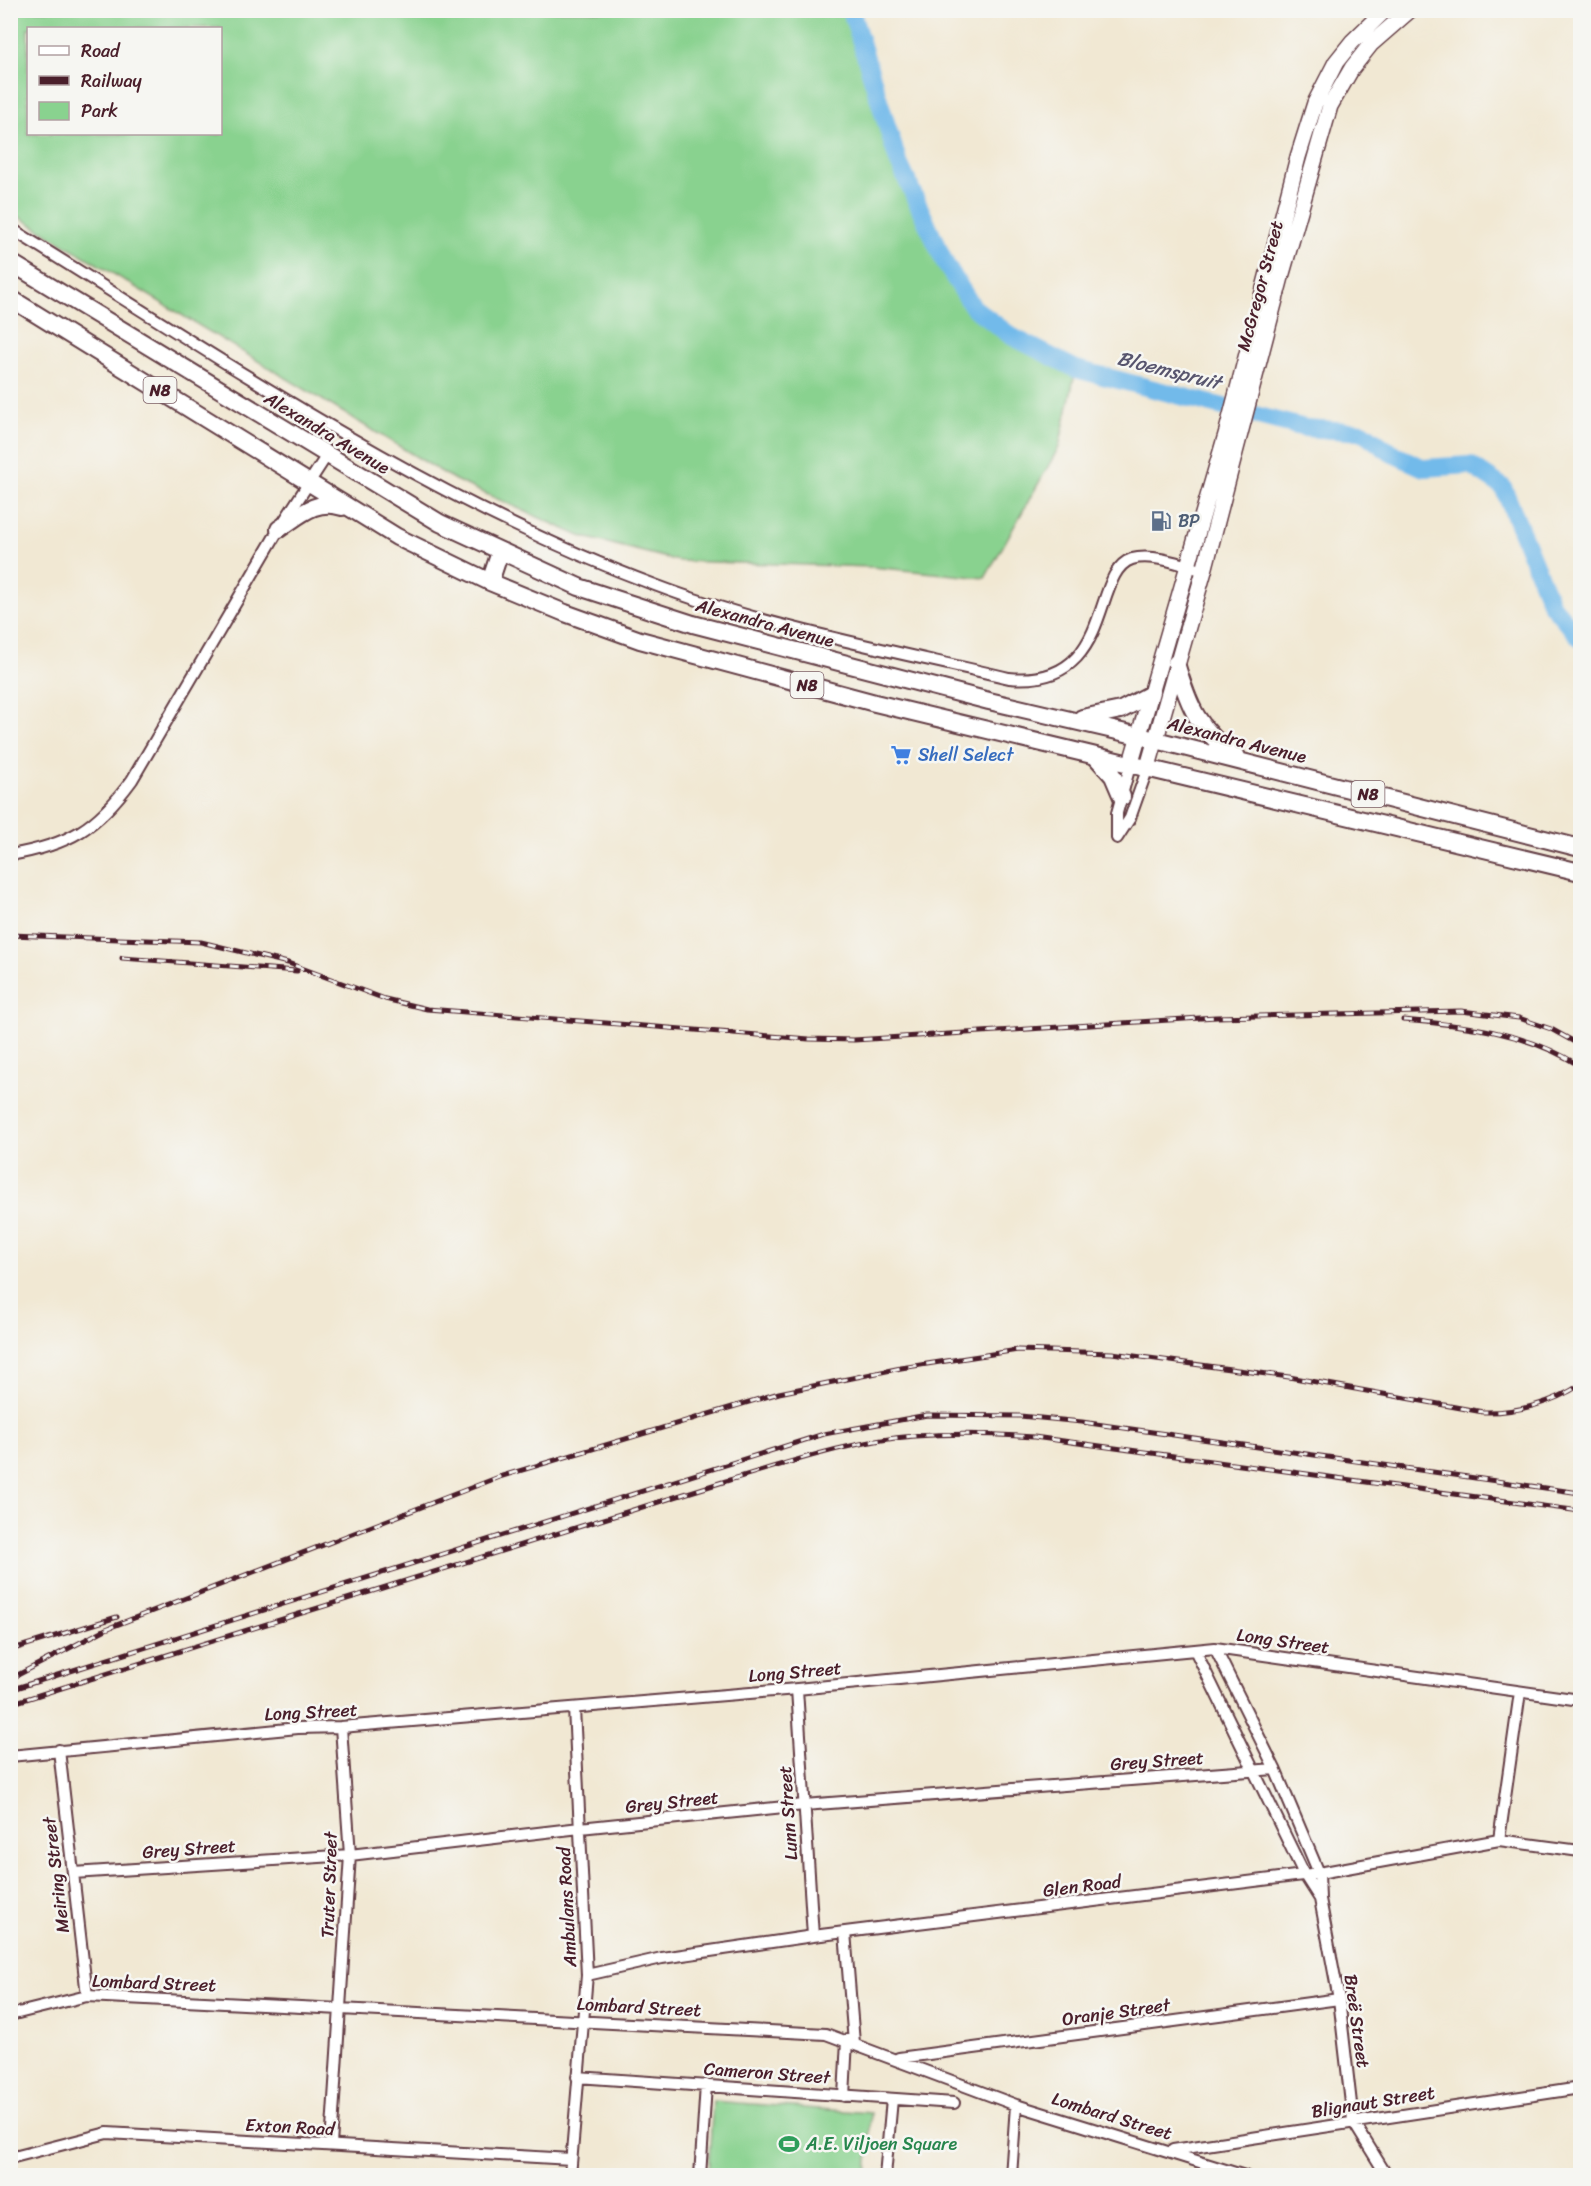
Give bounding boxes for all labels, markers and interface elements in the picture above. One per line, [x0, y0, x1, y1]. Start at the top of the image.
legend [27, 27, 222, 135]
text: Road [81, 35, 121, 67]
text: Railway [81, 65, 143, 97]
text: Park [81, 95, 118, 127]
street label: McGregor Street [1227, 217, 1293, 355]
water label: Bloemspruit [1114, 341, 1227, 401]
road number: N8 [144, 377, 176, 403]
street label: Alexandra Avenue [257, 382, 396, 484]
place label: BP [1178, 505, 1200, 537]
fuel station icon: BP [1149, 509, 1173, 533]
street label: Alexandra Avenue [691, 589, 838, 657]
road number: N8 [790, 672, 824, 698]
street label: Alexandra Avenue [1163, 707, 1310, 773]
place label: Shell Select [918, 739, 1014, 771]
supermarket icon: Shell Select [889, 743, 913, 767]
road number: N8 [1352, 781, 1384, 807]
street label: Long Street [1235, 1619, 1332, 1663]
street label: Long Street [747, 1652, 843, 1692]
street label: Long Street [264, 1694, 359, 1730]
street label: Grey Street [1109, 1742, 1205, 1780]
street label: Lunn Street [769, 1765, 807, 1861]
street label: Grey Street [624, 1781, 720, 1823]
street label: Meiring Street [33, 1814, 79, 1935]
street label: Grey Street [141, 1830, 237, 1868]
street label: Truter Street [311, 1831, 347, 1939]
street label: Ambulans Road [548, 1845, 586, 1969]
street label: Glen Road [1041, 1865, 1124, 1907]
street label: Lombard Street [91, 1965, 217, 2001]
street label: Breë Street [1335, 1972, 1379, 2070]
street label: Lombard Street [576, 1988, 702, 2026]
street label: Oranje Street [1060, 1988, 1173, 2035]
street label: Cameron Street [703, 2053, 832, 2093]
street label: Blignaut Street [1309, 2076, 1437, 2128]
street label: Lombard Street [1048, 2083, 1176, 2150]
street label: Exton Road [245, 2109, 337, 2145]
place label: A.E. Viljoen Square [805, 2128, 957, 2160]
sports icon: A.E. Viljoen Square [777, 2132, 801, 2156]

